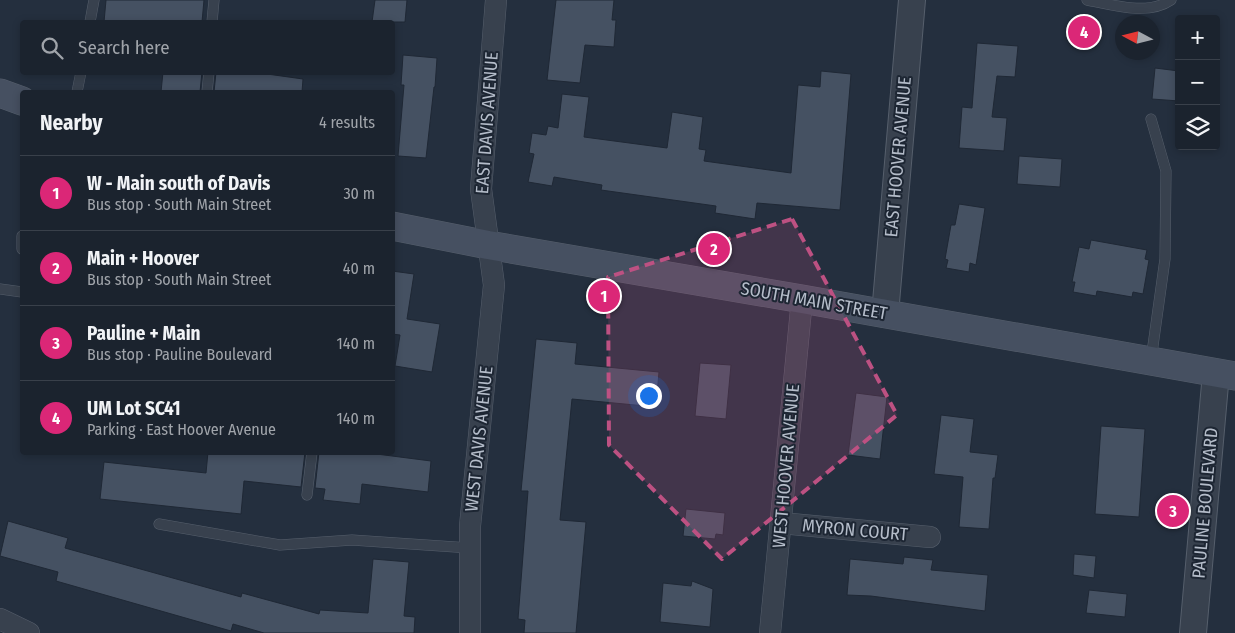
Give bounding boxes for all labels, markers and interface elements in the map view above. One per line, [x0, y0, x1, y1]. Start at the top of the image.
pin: 4 [1068, 13, 1100, 51]
north arrow [1115, 15, 1160, 60]
map controls [1175, 15, 1220, 150]
button: + [1175, 15, 1220, 60]
search box [20, 20, 395, 75]
icon: search [38, 34, 66, 62]
text: Search here [78, 36, 170, 59]
street label: EAST DAVIS AVENUE [471, 51, 503, 195]
button: − [1175, 60, 1220, 105]
street label: EAST HOOVER AVENUE [880, 76, 916, 238]
button: layers [1175, 105, 1220, 150]
text: Nearby [40, 110, 102, 136]
text: 4 results [319, 113, 375, 132]
text: W - Main south of Davis [87, 172, 270, 195]
text: 1 [53, 184, 59, 203]
text: 30 m [343, 184, 375, 203]
text: Bus stop · South Main Street [87, 195, 271, 214]
pin: 2 [698, 230, 730, 268]
text: Main + Hoover [87, 247, 199, 270]
text: 2 [52, 259, 60, 278]
text: 40 m [343, 259, 375, 278]
text: Bus stop · South Main Street [87, 270, 271, 289]
pin: 1 [588, 277, 620, 315]
street label: SOUTH MAIN STREET [739, 277, 890, 325]
text: Pauline + Main [87, 322, 201, 345]
text: 3 [52, 334, 60, 353]
text: 140 m [337, 334, 375, 353]
text: Bus stop · Pauline Boulevard [87, 345, 272, 364]
street label: WEST DAVIS AVENUE [460, 365, 498, 513]
your location [636, 383, 662, 409]
street label: WEST HOOVER AVENUE [768, 383, 804, 549]
text: UM Lot SC41 [87, 397, 181, 420]
text: 4 [52, 409, 60, 428]
text: 140 m [337, 409, 375, 428]
text: Parking · East Hoover Avenue [87, 420, 276, 439]
street label: PAULINE BOULEVARD [1187, 427, 1223, 579]
pin: 3 [1157, 492, 1189, 530]
street label: MYRON COURT [801, 514, 909, 546]

